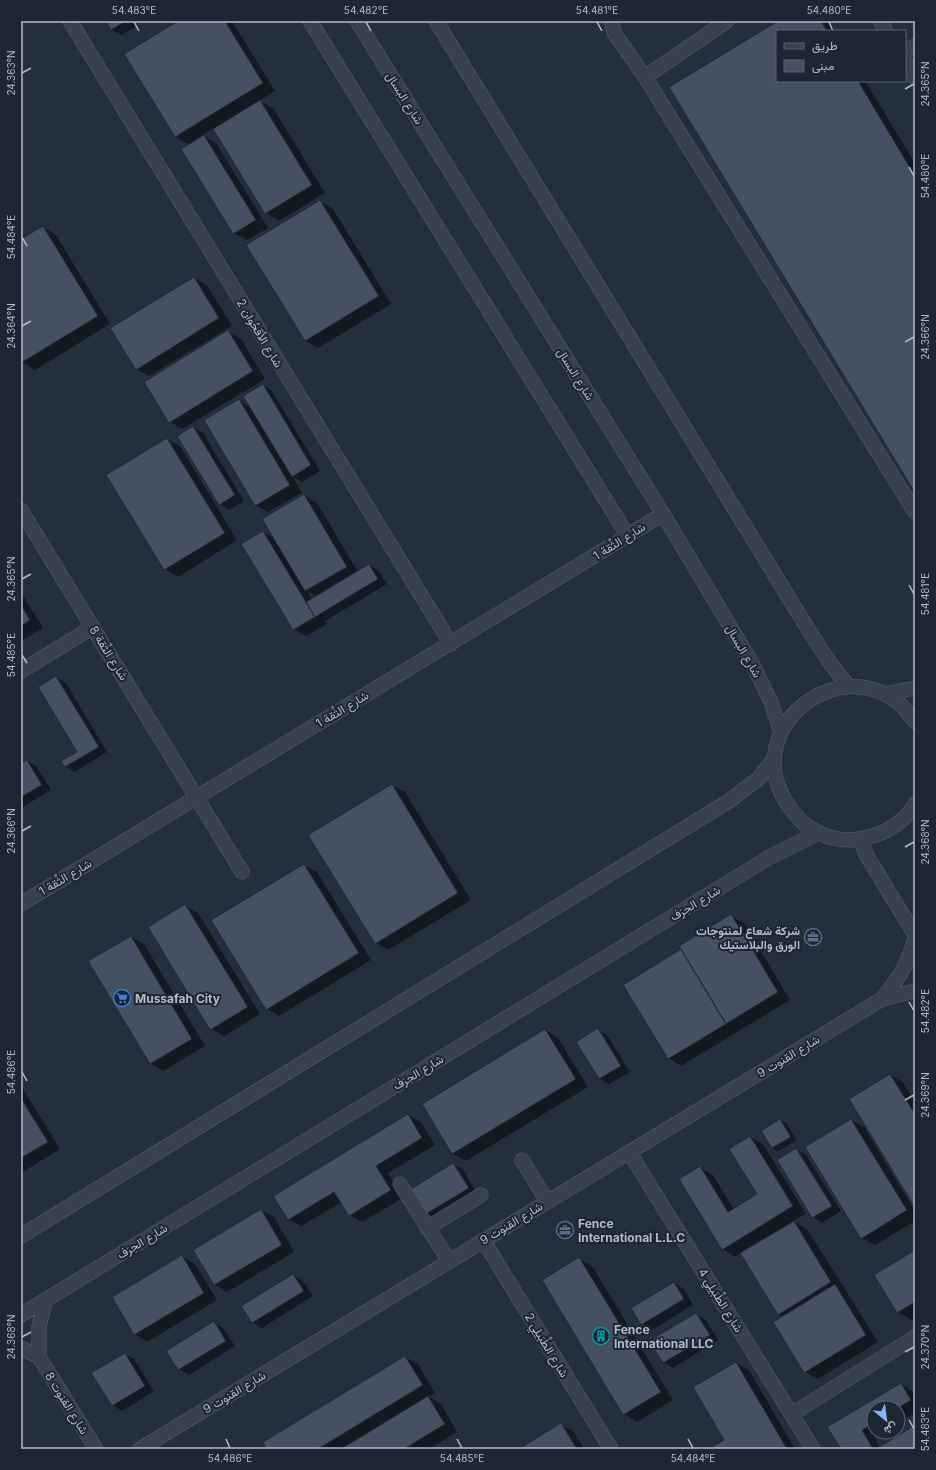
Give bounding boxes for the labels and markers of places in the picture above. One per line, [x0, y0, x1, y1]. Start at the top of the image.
place label: شركة شعاع لمنتوجات الورق والبلاستيك [696, 923, 800, 953]
office icon: شركة شعاع لمنتوجات الورق والبلاستيك [803, 927, 823, 947]
supermarket icon: Mussafah City [112, 988, 132, 1008]
place label: Mussafah City [135, 991, 221, 1006]
place label: Fence International L.L.C [578, 1216, 685, 1245]
office icon: Fence International L.L.C [555, 1220, 575, 1240]
place label: Fence International LLC [614, 1322, 713, 1351]
building icon: Fence International LLC [591, 1326, 611, 1346]

